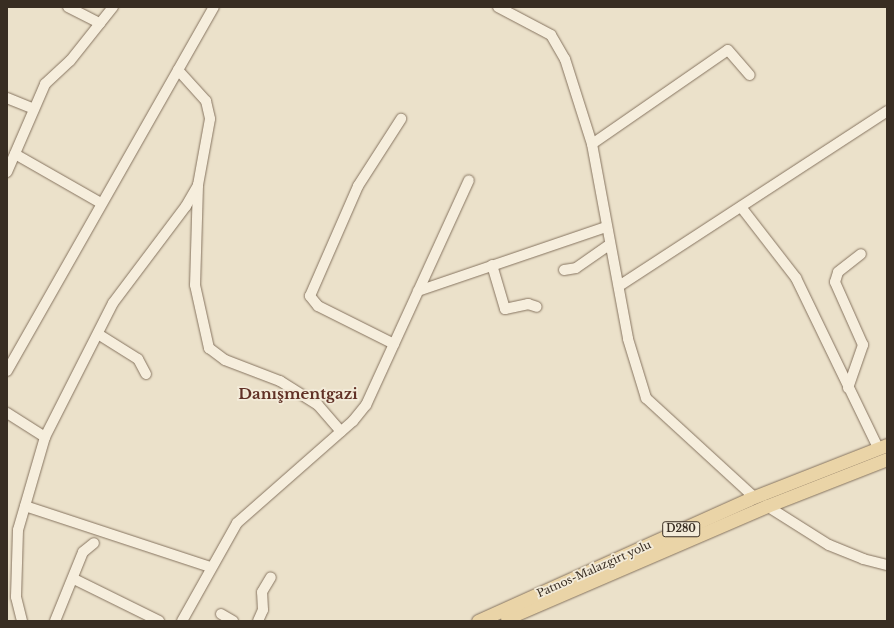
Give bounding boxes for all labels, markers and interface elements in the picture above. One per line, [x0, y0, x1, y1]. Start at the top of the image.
district label: Danışmentgazi [238, 385, 358, 403]
road number: D280 [662, 521, 700, 537]
street label: Patnos-Malazgirt yolu [535, 538, 653, 600]

